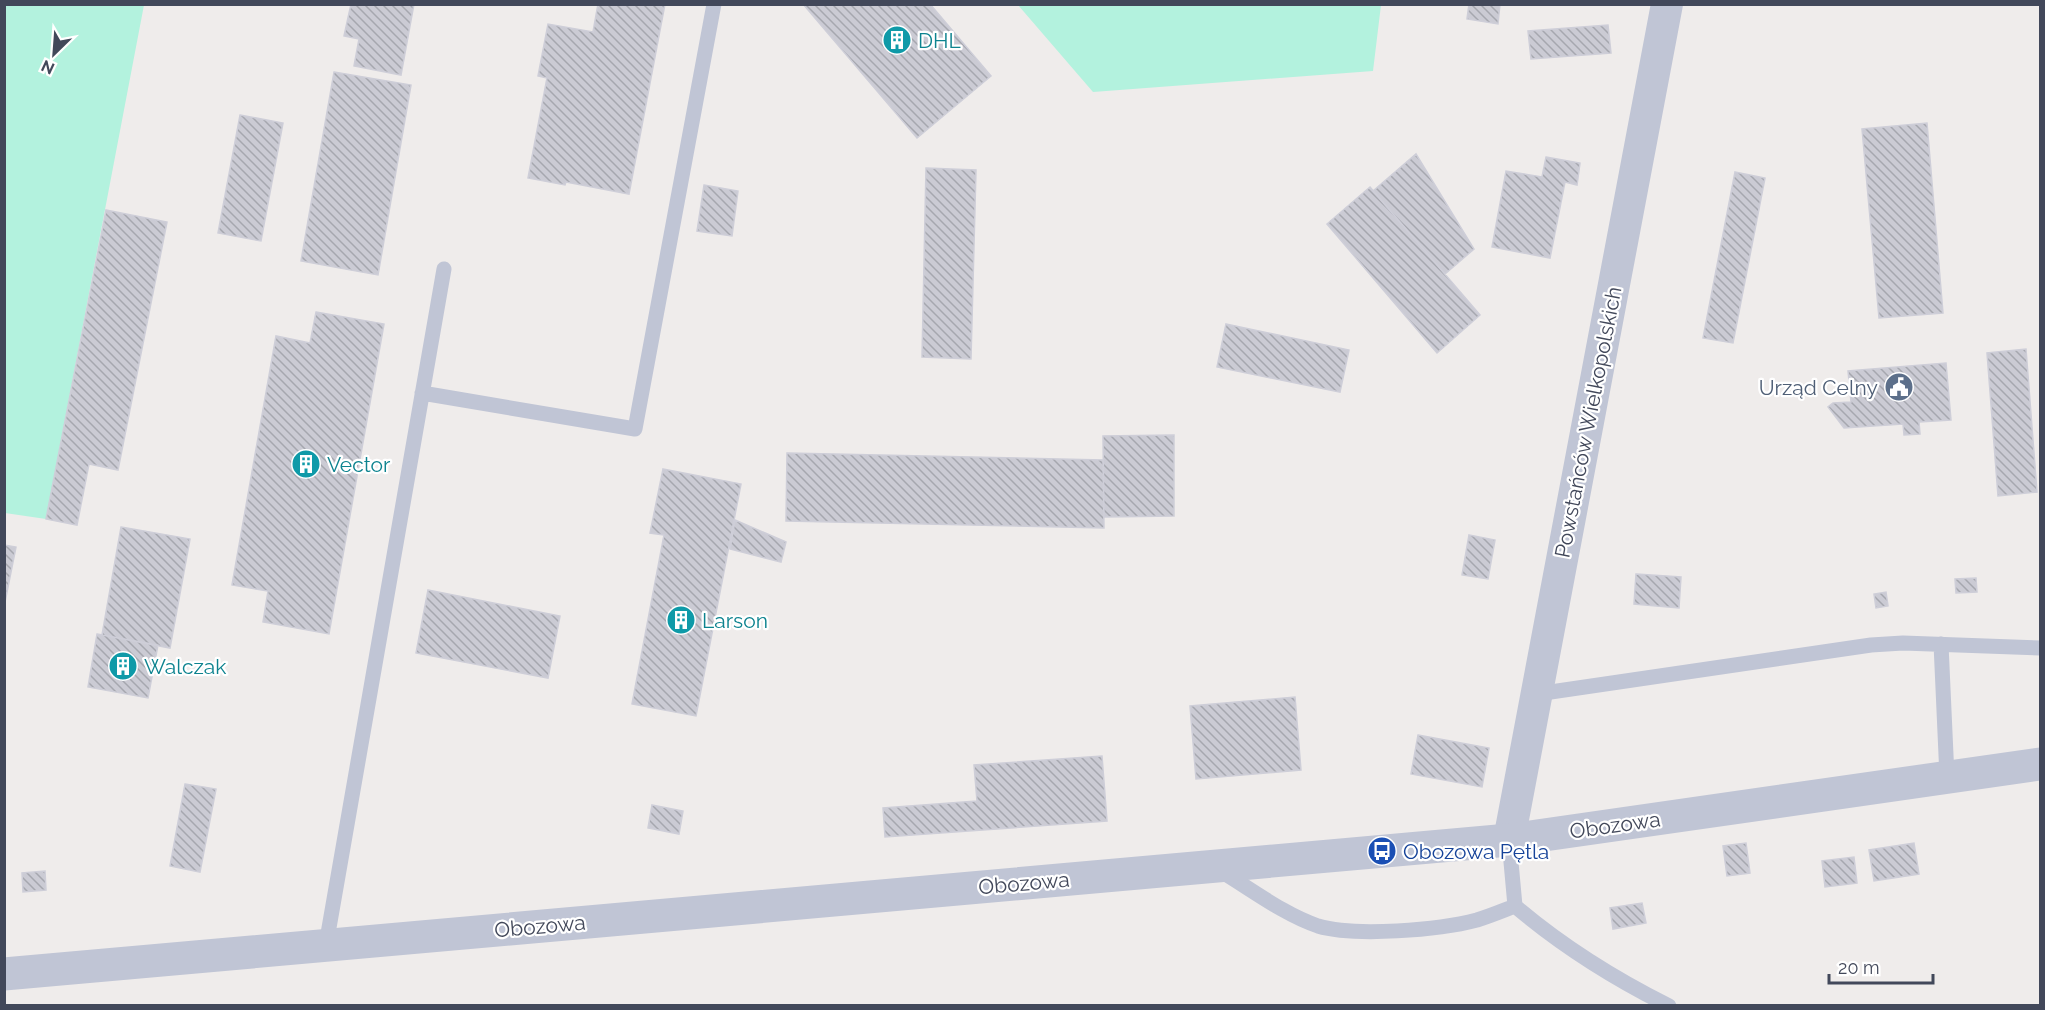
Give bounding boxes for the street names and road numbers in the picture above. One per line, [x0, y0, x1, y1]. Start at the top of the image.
street label: Powstańców Wielkopolskich [1549, 284, 1627, 560]
street label: Obozowa [1568, 806, 1662, 844]
street label: Obozowa [977, 867, 1071, 899]
street label: Obozowa [493, 910, 587, 942]

